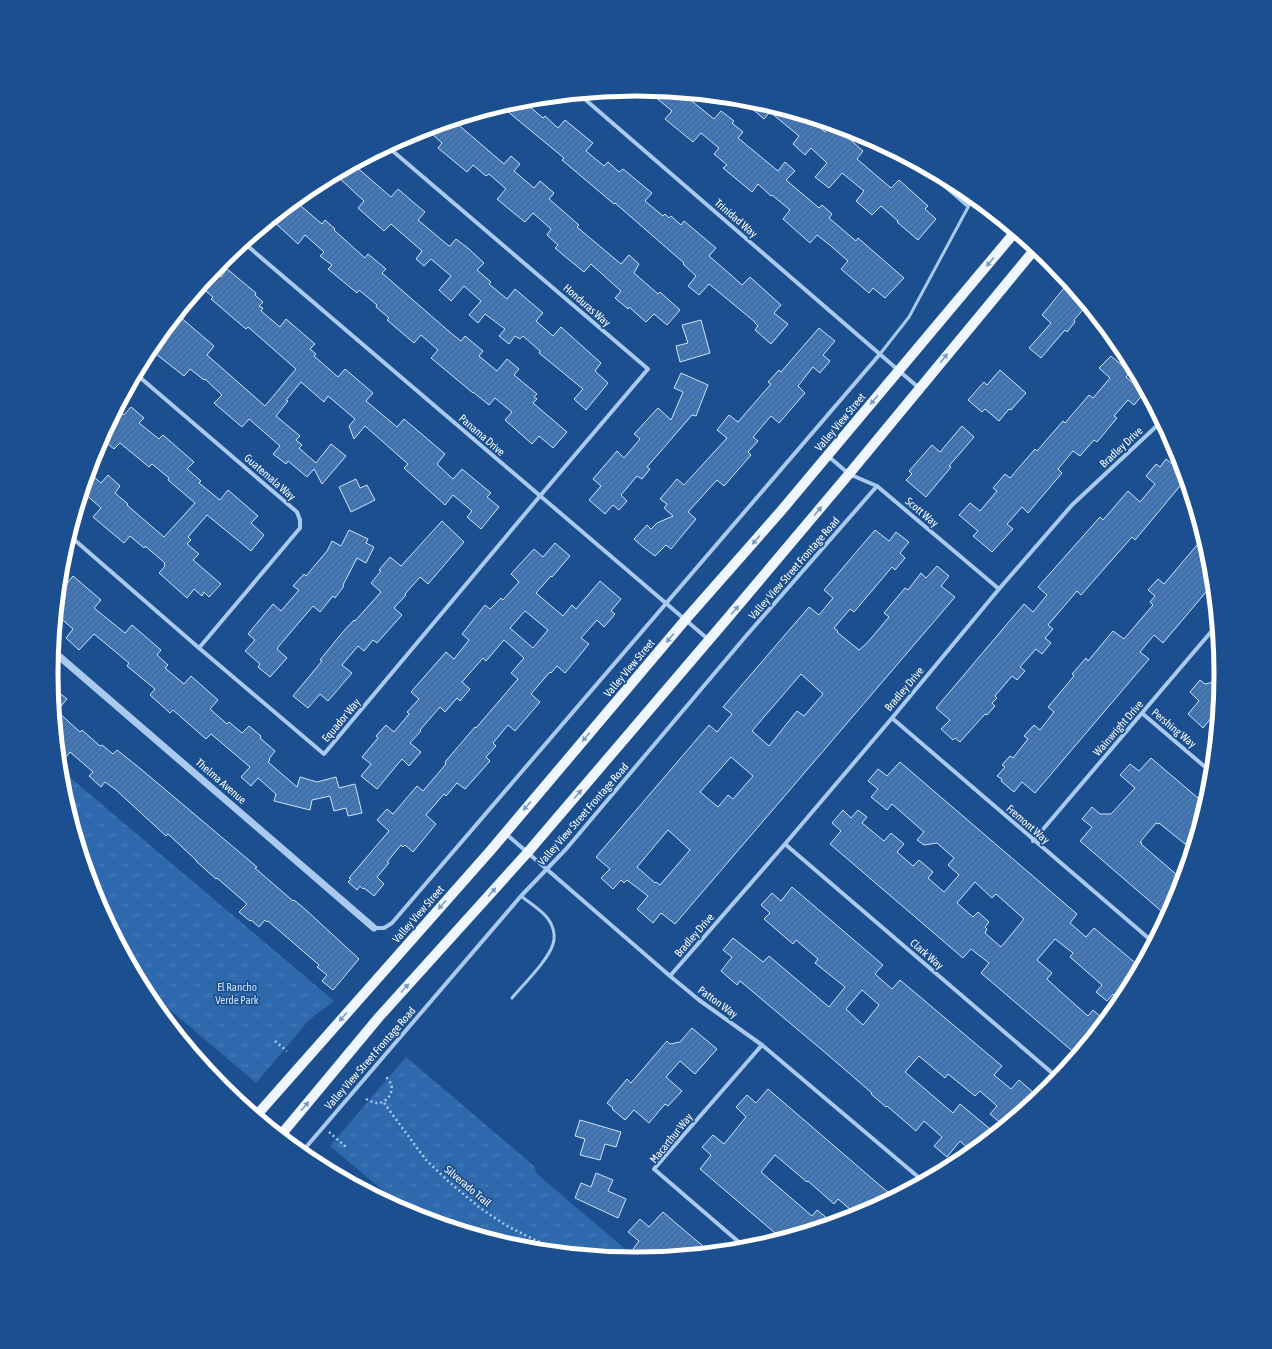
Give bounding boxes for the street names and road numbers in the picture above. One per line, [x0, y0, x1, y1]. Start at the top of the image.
street label: Trinidad Way [712, 196, 760, 240]
street label: Honduras Way [561, 281, 613, 329]
street label: Valley View Street [812, 391, 868, 453]
street label: Panama Drive [457, 412, 507, 458]
street label: Bradley Drive [1097, 424, 1145, 470]
street label: Guatemala Way [242, 451, 299, 503]
street label: Scott Way [903, 495, 941, 529]
street label: Valley View Street Frontage Road [746, 514, 842, 622]
street label: Valley View Street [601, 637, 657, 699]
street label: Bradley Drive [882, 665, 926, 713]
street label: Equador Way [319, 696, 363, 744]
street label: Wainwright Drive [1091, 698, 1145, 758]
street label: Pershing Way [1149, 706, 1199, 750]
street label: Thelma Avenue [193, 756, 249, 806]
street label: Valley View Street Frontage Road [535, 760, 631, 868]
street label: Fremont Way [1004, 802, 1052, 846]
street label: Valley View Street [390, 883, 446, 945]
street label: Bradley Drive [672, 911, 716, 959]
street label: Clark Way [908, 936, 946, 972]
street label: Patton Way [696, 984, 740, 1021]
street label: Valley View Street Frontage Road [322, 1004, 418, 1112]
street label: Macarthur Way [647, 1110, 695, 1165]
street label: Silverado Trail [442, 1163, 494, 1209]

